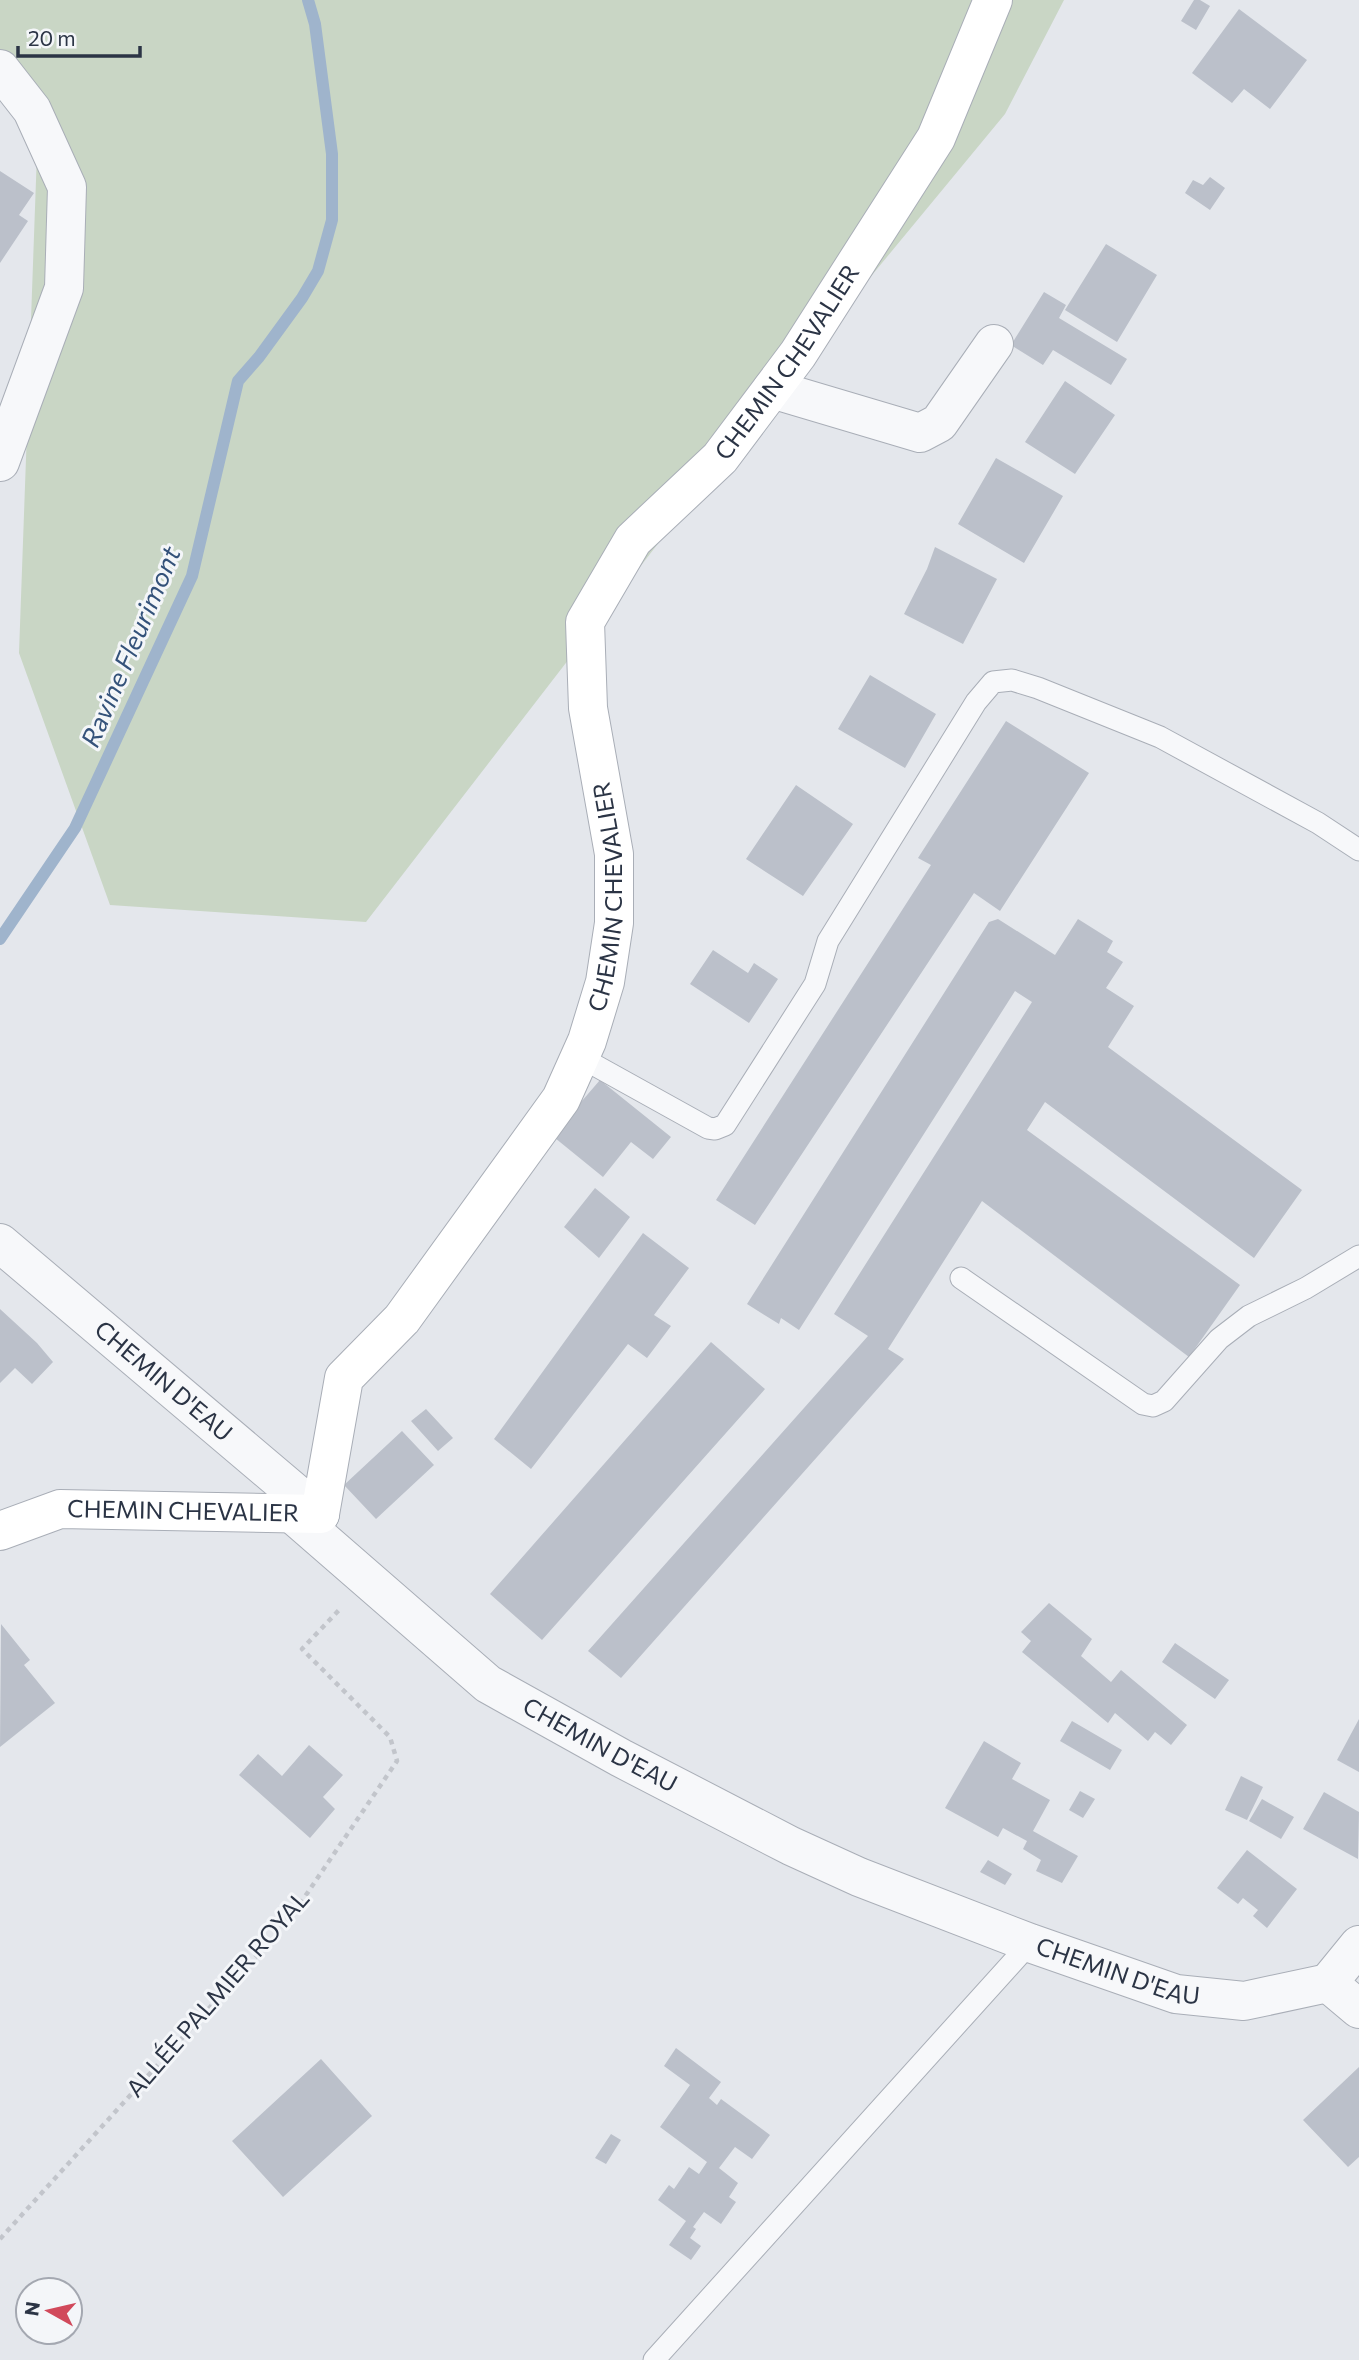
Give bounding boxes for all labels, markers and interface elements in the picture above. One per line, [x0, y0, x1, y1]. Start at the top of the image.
scale bar [18, 14, 140, 58]
text: 20 m [28, 25, 76, 50]
street label: CHEMIN CHEVALIER [708, 259, 864, 465]
water label: Ravine Fleurimont [73, 540, 186, 751]
street label: CHEMIN CHEVALIER [581, 780, 628, 1015]
street label: CHEMIN D'EAU [90, 1314, 239, 1447]
street label: CHEMIN CHEVALIER [67, 1493, 299, 1527]
street label: CHEMIN D'EAU [518, 1690, 683, 1798]
street label: ALLÉE PALMIER ROYAL [119, 1884, 314, 2102]
street label: CHEMIN D'EAU [1033, 1930, 1201, 2009]
north arrow [14, 2276, 84, 2346]
text: N [19, 2300, 44, 2317]

